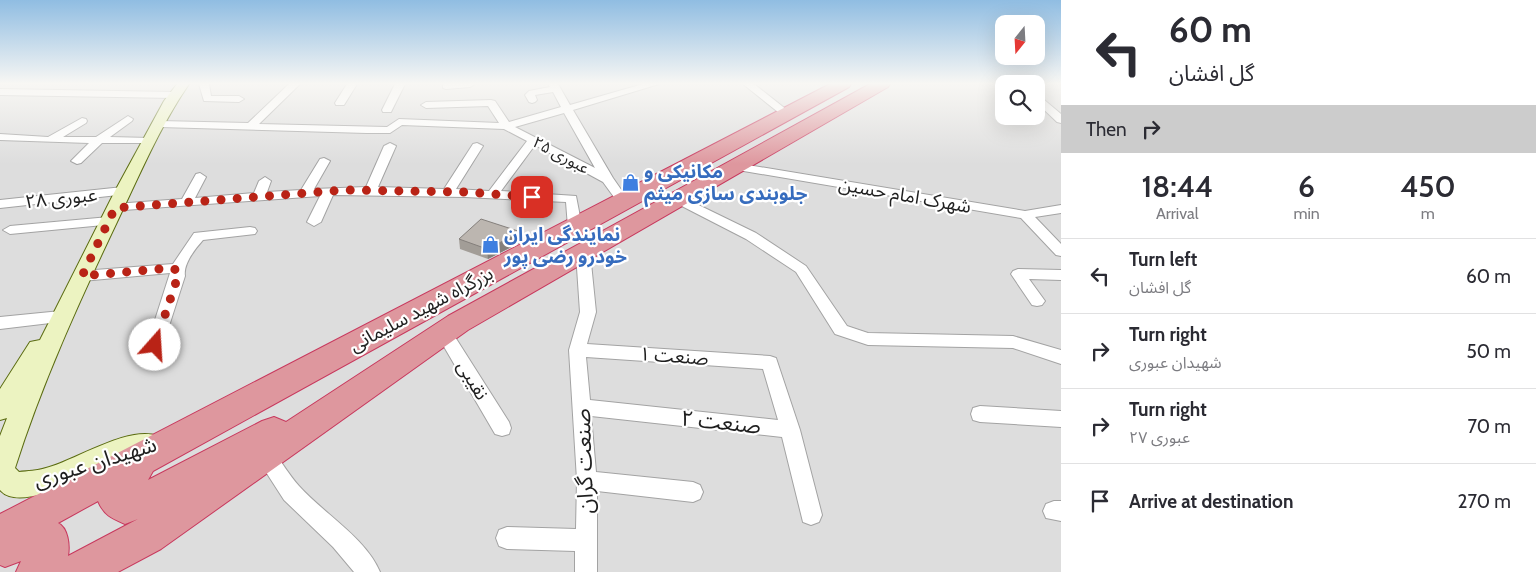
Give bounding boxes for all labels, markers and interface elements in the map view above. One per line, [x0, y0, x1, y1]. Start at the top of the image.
text: 60 m [1169, 8, 1252, 51]
north arrow [995, 15, 1045, 65]
map controls [995, 15, 1045, 125]
icon: left [1086, 20, 1151, 85]
text: گل افشان [1169, 60, 1254, 87]
button: search [995, 75, 1045, 125]
icon: right [1137, 115, 1165, 143]
text: Then [1086, 118, 1127, 141]
street label: عبوری ۲۵ [530, 132, 592, 178]
place label: مکانیکی و جلوبندی سازی میثم [644, 160, 807, 208]
text: 18:44 [1141, 168, 1213, 205]
text: 6 [1298, 168, 1315, 205]
text: 450 [1400, 168, 1456, 205]
shop icon: مکانیکی و جلوبندی سازی میثم [620, 172, 640, 192]
street label: شهرک امام حسین [836, 172, 973, 221]
pin [511, 176, 553, 218]
street label: عبوری ۲۸ [24, 183, 98, 213]
icon: arrive [518, 183, 546, 211]
text: Arrival [1156, 204, 1198, 223]
text: min [1293, 204, 1320, 223]
text: m [1421, 204, 1435, 223]
place label: نمایندگی ایران خودرو رضی پور [503, 223, 627, 268]
shop icon: نمایندگی ایران خودرو رضی پور [480, 235, 500, 255]
text: Turn left [1129, 248, 1197, 271]
street label: بزرگراه شهید سلیمانی [345, 261, 497, 357]
icon: left [1086, 262, 1114, 290]
text: 60 m [1466, 265, 1511, 288]
text: گل افشان [1129, 278, 1191, 297]
position arrow [128, 318, 180, 370]
text: Turn right [1129, 323, 1207, 346]
icon: right [1086, 337, 1114, 365]
text: 50 m [1467, 340, 1511, 363]
street label: صنعت ۱ [639, 342, 709, 370]
text: شهیدان عبوری [1129, 353, 1222, 372]
street label: نقیبی [452, 356, 494, 404]
text: Turn right [1129, 398, 1207, 421]
street label: صنعت ۲ [680, 404, 762, 440]
street label: صنعت گران [569, 408, 599, 514]
icon: right [1086, 412, 1114, 440]
text: 70 m [1467, 415, 1511, 438]
text: عبوری ۲۷ [1129, 428, 1190, 447]
street label: شهیدان عبوری [30, 430, 160, 494]
icon: arrive [1086, 487, 1114, 515]
text: Arrive at destination [1129, 490, 1293, 513]
text: 270 m [1457, 490, 1511, 513]

